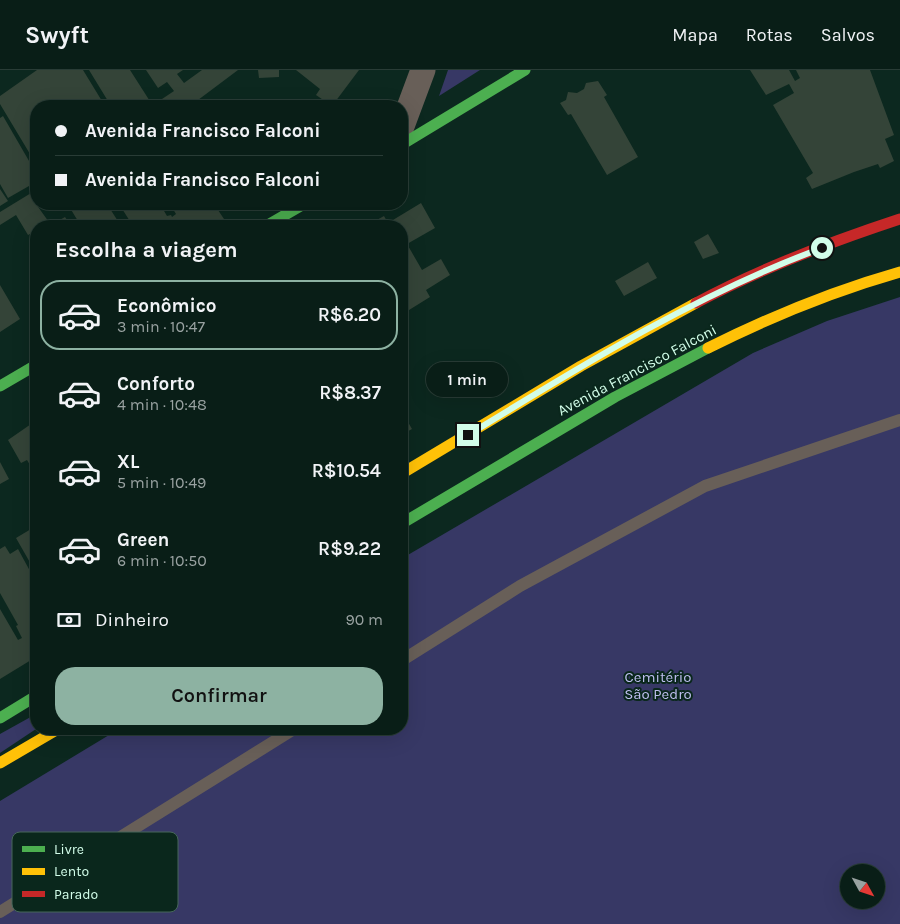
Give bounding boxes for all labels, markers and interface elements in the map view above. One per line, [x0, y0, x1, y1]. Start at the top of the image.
text: Swyft [25, 21, 89, 49]
text: Mapa [672, 24, 718, 46]
text: Rotas [746, 24, 793, 46]
text: Salvos [821, 24, 875, 46]
text: Avenida Francisco Falconi [85, 120, 321, 142]
text: Avenida Francisco Falconi [85, 169, 321, 191]
text: Escolha a viagem [55, 237, 238, 263]
route start [811, 237, 833, 259]
icon: car [57, 293, 102, 338]
text: Econômico [117, 295, 217, 317]
text: R$6.20 [318, 304, 381, 326]
text: 3 min · 10:47 [117, 317, 205, 336]
street label: Avenida Francisco Falconi [554, 320, 720, 420]
callout: 1 min [427, 362, 509, 398]
text: 1 min [447, 370, 487, 389]
icon: car [57, 371, 102, 416]
text: Conforto [117, 373, 195, 395]
text: R$8.37 [319, 382, 381, 404]
text: 4 min · 10:48 [117, 395, 207, 414]
route end [457, 424, 479, 446]
icon: car [57, 449, 102, 494]
text: XL [117, 451, 139, 473]
text: R$10.54 [312, 460, 381, 482]
text: 5 min · 10:49 [117, 473, 206, 492]
icon: car [57, 527, 102, 572]
text: Green [117, 529, 169, 551]
text: R$9.22 [318, 538, 381, 560]
text: 6 min · 10:50 [117, 551, 207, 570]
icon: cash [55, 606, 83, 634]
text: Dinheiro [95, 609, 169, 631]
text: 90 m [345, 610, 383, 629]
button: Confirmar [55, 667, 383, 725]
park label: Cemitério São Pedro [624, 668, 692, 703]
legend [12, 832, 178, 912]
text: Livre [54, 841, 84, 858]
text: Lento [54, 863, 89, 880]
north arrow [840, 864, 885, 909]
map controls [840, 864, 885, 909]
text: Parado [54, 886, 98, 903]

